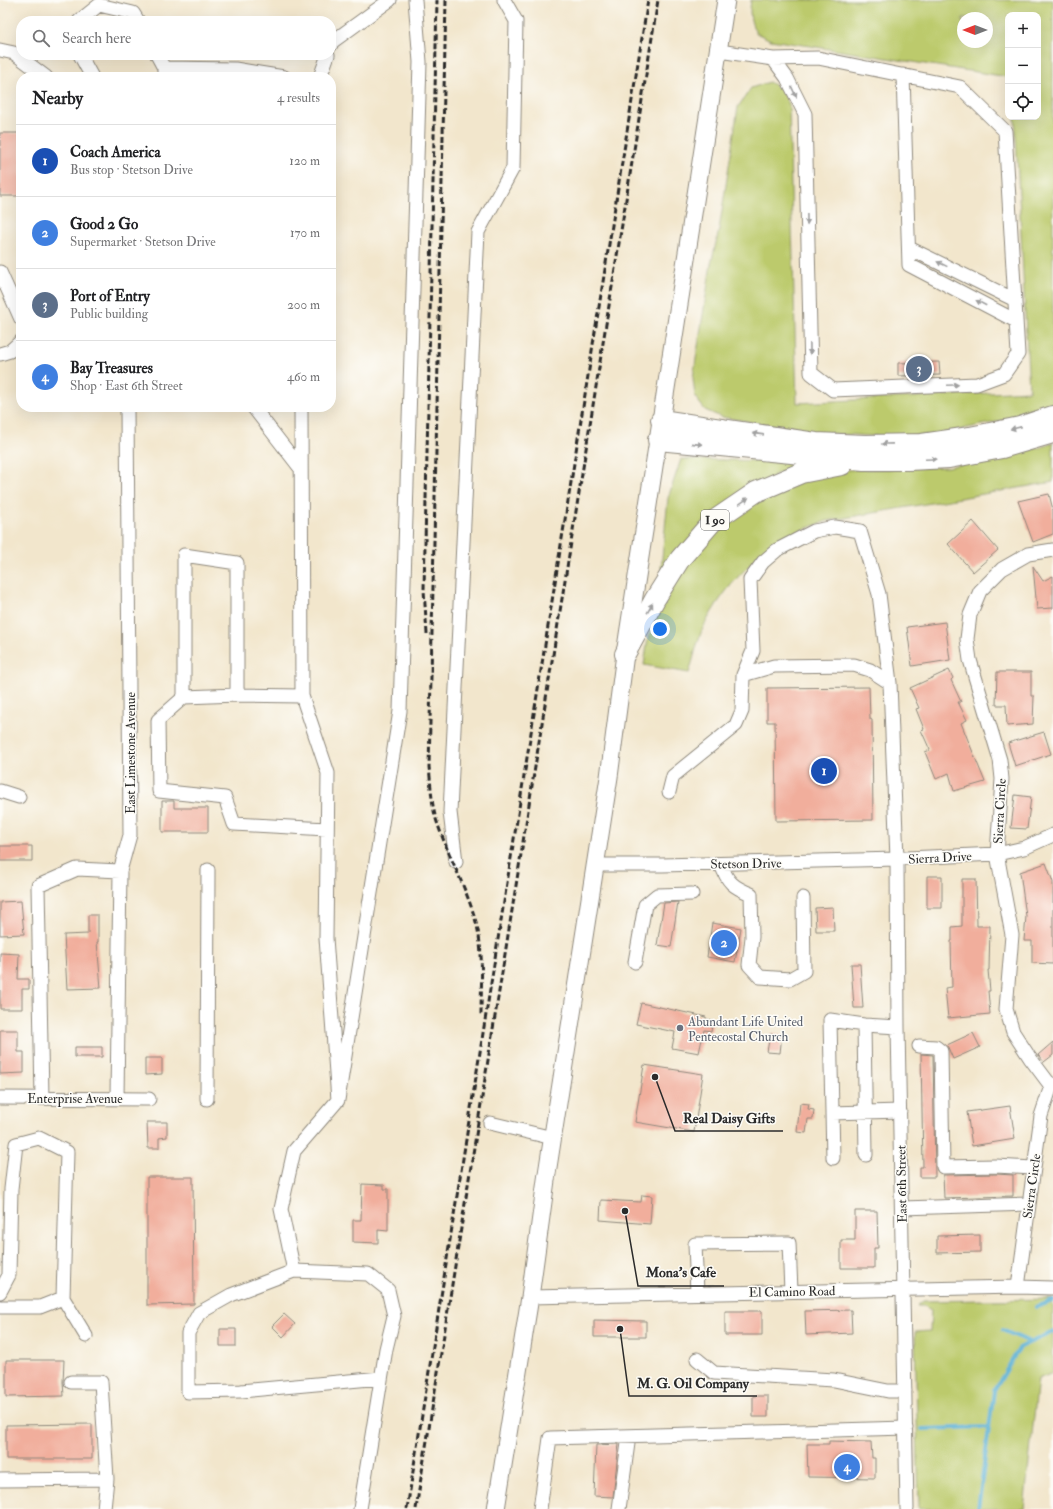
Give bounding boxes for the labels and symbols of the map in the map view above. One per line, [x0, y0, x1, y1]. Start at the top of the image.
north arrow [957, 12, 993, 48]
one-way arrow [791, 86, 797, 97]
one-way arrow [804, 213, 810, 226]
one-way arrow [936, 261, 948, 267]
one-way arrow [976, 300, 987, 306]
one-way arrow [807, 343, 813, 356]
pin: 3 [906, 354, 932, 384]
one-way arrow [947, 381, 959, 388]
one-way arrow [1010, 425, 1022, 431]
one-way arrow [752, 431, 764, 437]
one-way arrow [691, 441, 703, 448]
one-way arrow [880, 441, 893, 447]
one-way arrow [925, 455, 937, 462]
one-way arrow [738, 497, 749, 505]
road number: I 90 [701, 510, 729, 530]
one-way arrow [647, 602, 654, 613]
your location [650, 619, 670, 639]
street label: East Limestone Avenue [123, 692, 139, 814]
pin: 1 [811, 756, 837, 786]
street label: Sierra Circle [990, 777, 1010, 844]
street label: Sierra Drive [908, 848, 973, 868]
street label: Stetson Drive [710, 855, 782, 873]
pin: 2 [711, 928, 737, 958]
place label: Abundant Life United Pentecostal Church [687, 1014, 804, 1045]
marker: Abundant Life United Pentecostal Church [675, 1023, 685, 1033]
street label: Enterprise Avenue [27, 1091, 123, 1108]
callout: Real Daisy Gifts [675, 1105, 783, 1131]
text: Real Daisy Gifts [683, 1110, 775, 1128]
street label: East 6th Street [893, 1145, 911, 1223]
street label: Sierra Circle [1020, 1152, 1045, 1220]
callout: Mona's Cafe [638, 1260, 724, 1286]
text: Mona's Cafe [645, 1264, 716, 1281]
street label: El Camino Road [749, 1283, 836, 1301]
callout: M. G. Oil Company [629, 1370, 757, 1396]
text: M. G. Oil Company [636, 1375, 750, 1393]
pin: 4 [834, 1452, 860, 1482]

